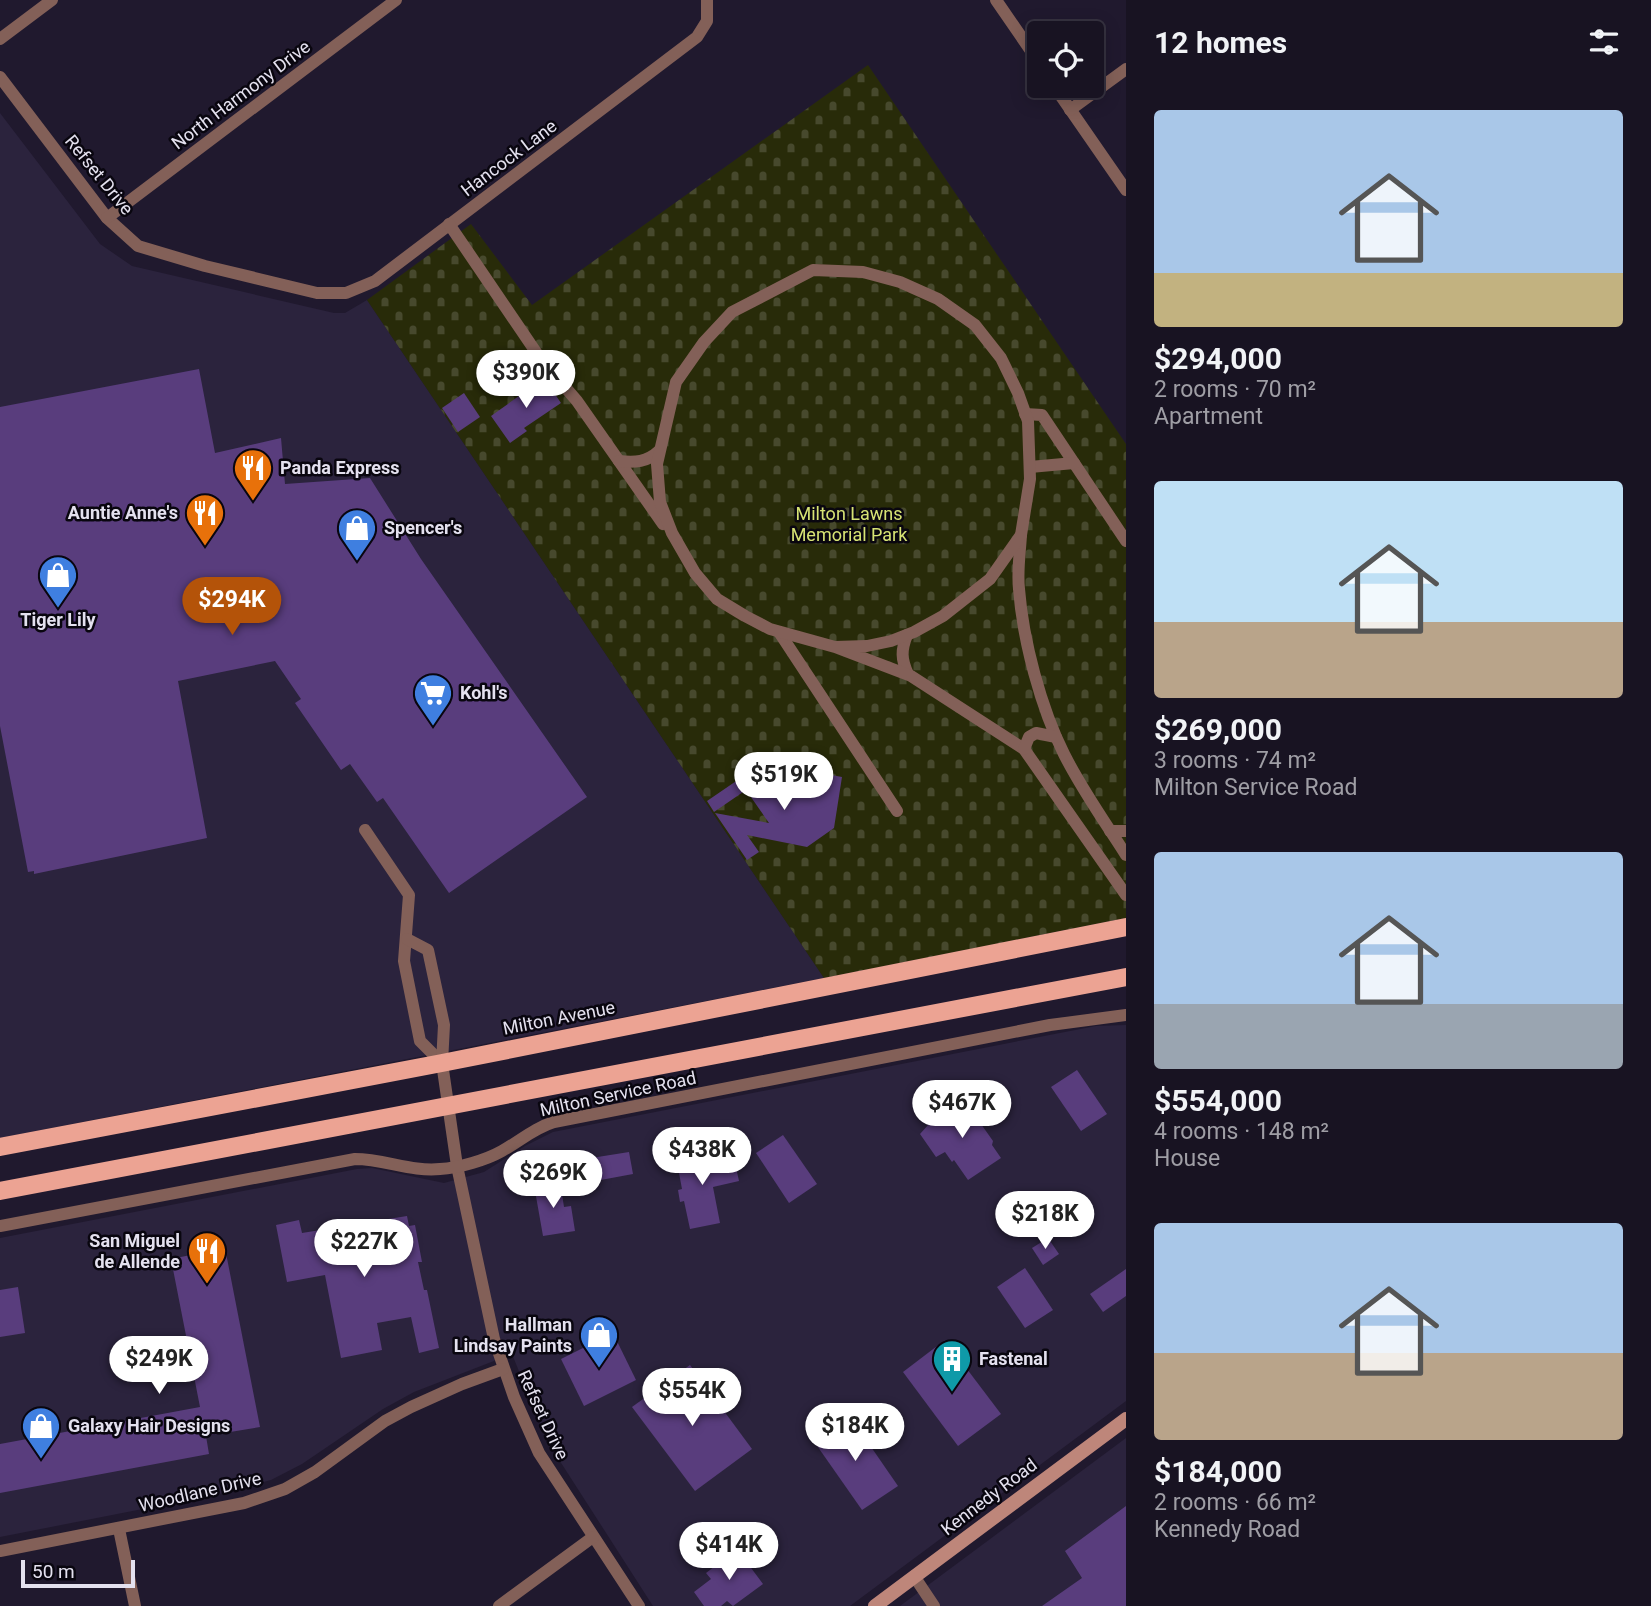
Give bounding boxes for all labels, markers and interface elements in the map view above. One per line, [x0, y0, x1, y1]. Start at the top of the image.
map controls [1027, 21, 1104, 98]
button: locate [1027, 21, 1104, 98]
icon: filters [1585, 23, 1623, 61]
text: 12 homes [1154, 25, 1287, 60]
street label: North Harmony Drive [167, 36, 314, 154]
street label: Hancock Lane [457, 115, 561, 200]
street label: Refset Drive [61, 131, 138, 219]
icon: home [1326, 155, 1452, 281]
text: $294,000 [1154, 341, 1282, 376]
pin: $390K [477, 350, 575, 410]
text: $390K [492, 359, 560, 386]
text: 2 rooms · 70 m² [1154, 376, 1316, 403]
text: Apartment [1154, 403, 1263, 430]
restaurant icon: Panda Express [232, 447, 274, 502]
place label: Panda Express [280, 457, 400, 478]
restaurant icon: Auntie Anne's [184, 492, 226, 547]
place label: Auntie Anne's [68, 502, 178, 523]
park label: Milton Lawns Memorial Park [791, 503, 908, 545]
shop icon: Spencer's [336, 507, 378, 562]
place label: Spencer's [384, 517, 462, 538]
icon: home [1326, 526, 1452, 652]
shop icon: Tiger Lily [37, 554, 79, 609]
pin: $294K [183, 578, 281, 637]
text: $294K [198, 586, 266, 613]
place label: Tiger Lily [20, 609, 97, 630]
supermarket icon: Kohl's [412, 672, 454, 727]
place label: Kohl's [460, 682, 508, 703]
text: $269,000 [1154, 712, 1282, 747]
text: 3 rooms · 74 m² [1154, 747, 1316, 774]
pin: $519K [735, 752, 833, 812]
text: $519K [750, 761, 818, 788]
text: Milton Service Road [1154, 774, 1357, 801]
icon: home [1326, 897, 1452, 1023]
street label: Milton Avenue [501, 996, 617, 1039]
street label: Milton Service Road [538, 1067, 698, 1120]
pin: $467K [913, 1080, 1011, 1140]
text: $554,000 [1154, 1083, 1282, 1118]
text: $467K [928, 1089, 996, 1116]
text: 4 rooms · 148 m² [1154, 1118, 1329, 1145]
pin: $438K [653, 1128, 751, 1187]
text: $438K [668, 1136, 736, 1163]
text: House [1154, 1145, 1220, 1172]
pin: $269K [504, 1150, 602, 1210]
text: $269K [519, 1159, 587, 1186]
pin: $218K [996, 1192, 1094, 1251]
text: $218K [1011, 1200, 1079, 1227]
pin: $227K [315, 1220, 413, 1279]
text: $227K [330, 1228, 398, 1255]
place label: San Miguel de Allende [89, 1230, 180, 1272]
restaurant icon: San Miguel de Allende [186, 1230, 228, 1285]
icon: home [1326, 1268, 1452, 1394]
place label: Hallman Lindsay Paints [454, 1314, 572, 1356]
shop icon: Hallman Lindsay Paints [578, 1314, 620, 1369]
pin: $249K [110, 1336, 208, 1396]
building icon: Fastenal [931, 1338, 973, 1393]
text: $249K [125, 1345, 193, 1372]
place label: Fastenal [979, 1348, 1048, 1369]
street label: Refset Drive [514, 1367, 573, 1463]
pin: $554K [643, 1368, 741, 1428]
text: $554K [658, 1377, 726, 1404]
pin: $184K [806, 1404, 904, 1463]
shop icon: Galaxy Hair Designs [20, 1405, 62, 1460]
text: $184K [821, 1412, 889, 1439]
place label: Galaxy Hair Designs [68, 1415, 230, 1436]
street label: Kennedy Road [937, 1454, 1041, 1539]
text: $184,000 [1154, 1454, 1282, 1489]
street label: Woodlane Drive [137, 1467, 263, 1516]
text: 2 rooms · 66 m² [1154, 1489, 1316, 1516]
text: Kennedy Road [1154, 1516, 1300, 1543]
pin: $414K [680, 1522, 778, 1582]
text: $414K [695, 1531, 763, 1558]
scale bar [21, 1557, 135, 1589]
text: 50 m [32, 1560, 75, 1583]

